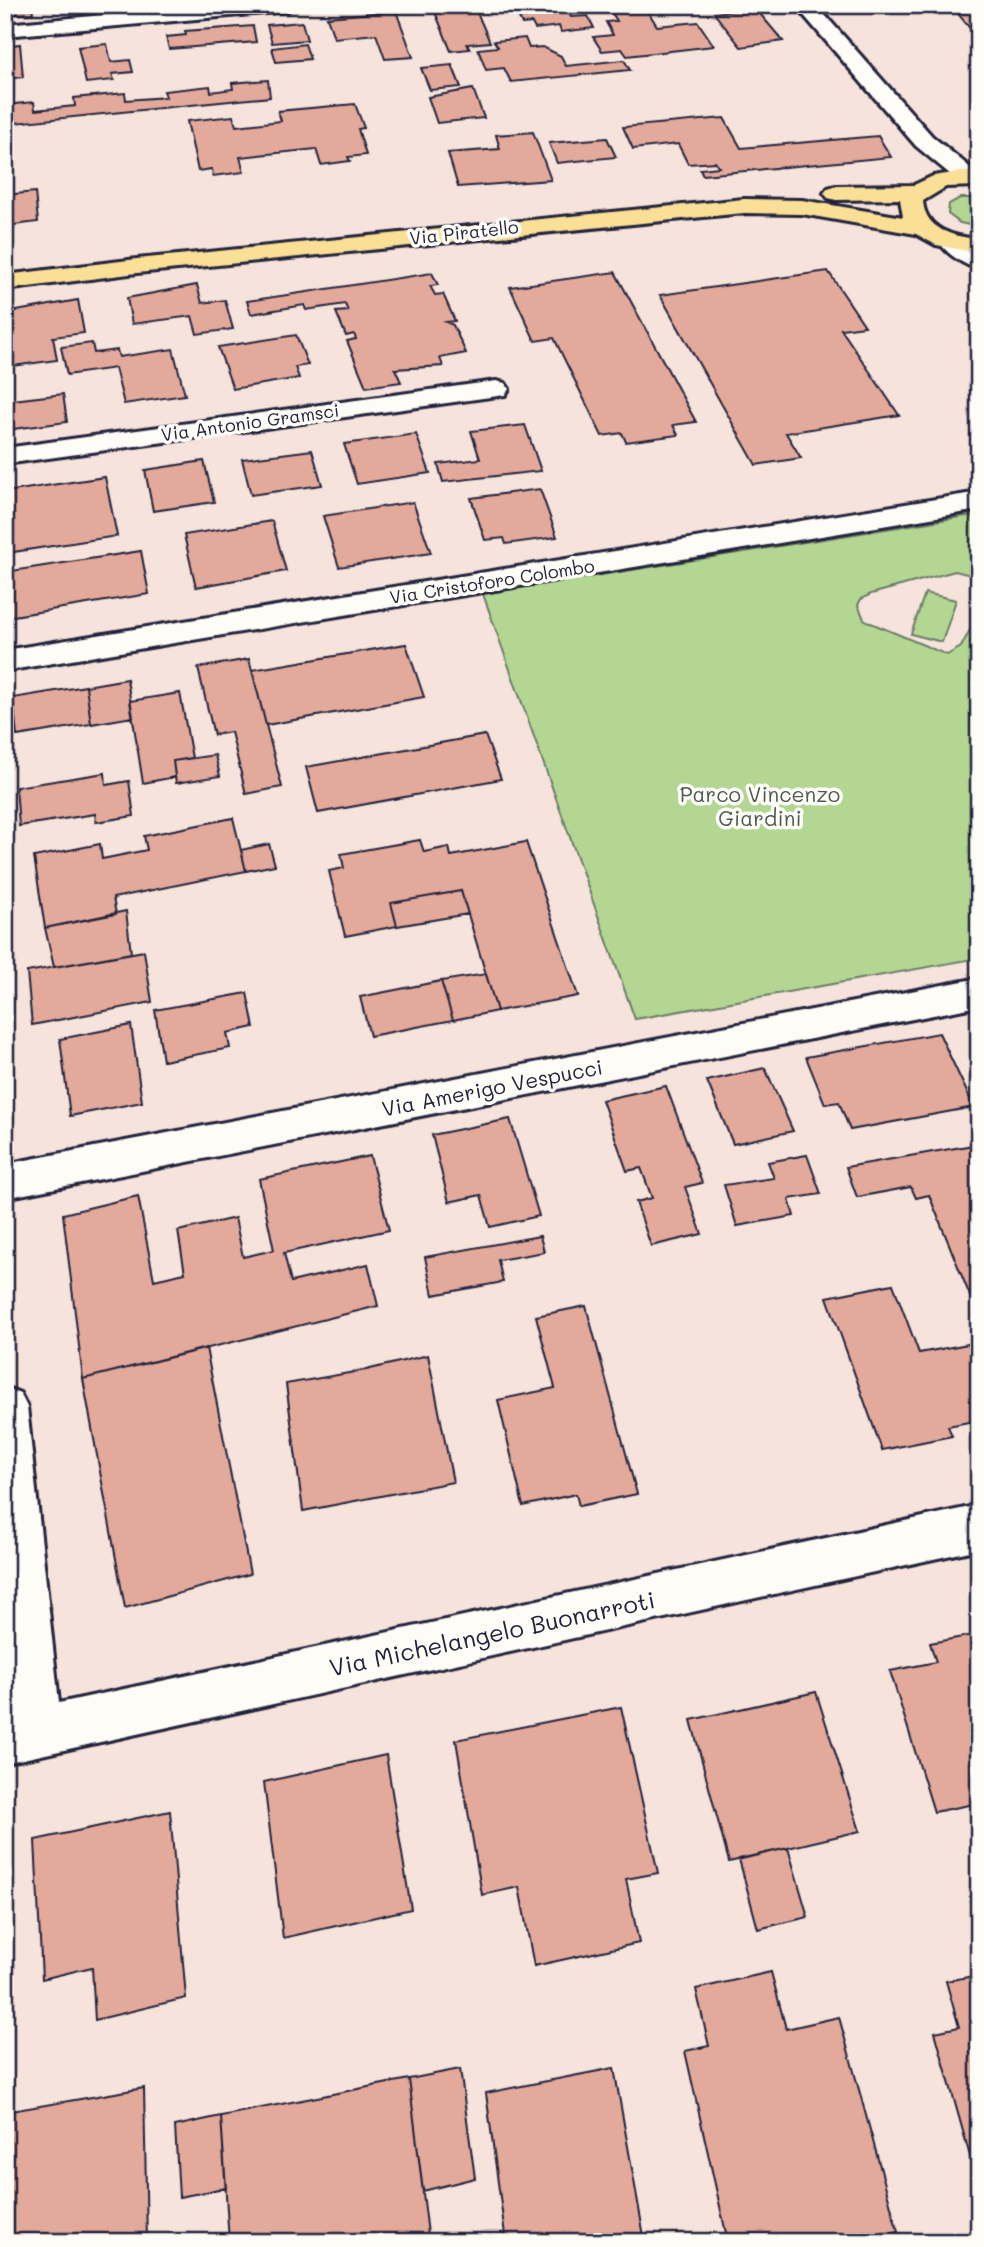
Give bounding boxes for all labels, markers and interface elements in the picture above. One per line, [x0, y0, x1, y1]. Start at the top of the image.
street label: Via Piratello [408, 214, 520, 250]
street label: Via Antonio Gramsci [159, 398, 341, 446]
street label: Via Cristoforo Colombo [388, 553, 596, 609]
park label: Parco Vincenzo Giardini [680, 780, 840, 831]
street label: Via Amerigo Vespucci [379, 1052, 605, 1122]
street label: Via Michelangelo Buonarroti [326, 1583, 658, 1683]

